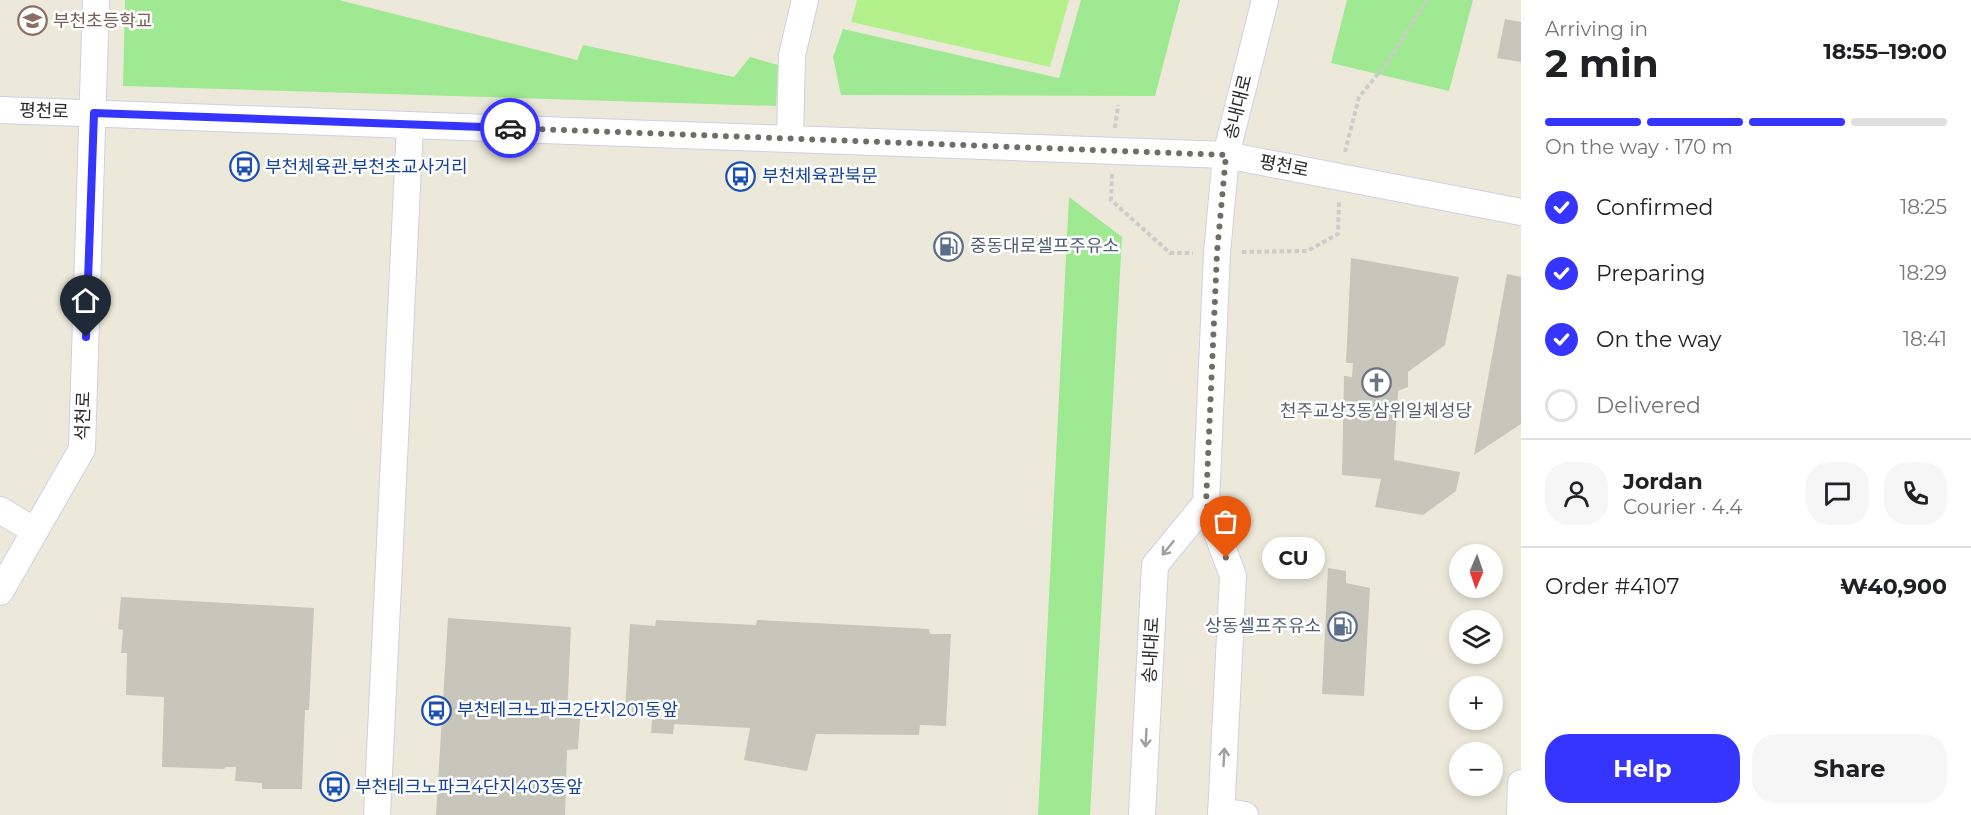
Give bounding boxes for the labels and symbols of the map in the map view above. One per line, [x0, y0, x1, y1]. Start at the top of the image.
school or university icon: 부천초등학교 [16, 5, 48, 37]
place label: 부천초등학교 [53, 10, 152, 32]
street label: 송내대로 [1219, 72, 1257, 142]
courier [480, 98, 540, 158]
street label: 평천로 [19, 99, 69, 123]
street label: 평천로 [1258, 150, 1310, 182]
bus stop icon: 부천체육관.부천초교사거리 [228, 151, 260, 183]
place label: 부천체육관.부천초교사거리 [265, 156, 468, 178]
bus stop icon: 부천체육관북문 [725, 160, 757, 192]
place label: 부천체육관북문 [762, 165, 878, 187]
fuel station icon: 중동대로셀프주유소 [933, 230, 965, 262]
place label: 중동대로셀프주유소 [970, 235, 1119, 257]
pin [60, 275, 111, 337]
church icon: 천주교상3동삼위일체성당 [1360, 366, 1392, 398]
street label: 석천로 [71, 391, 95, 441]
place label: 천주교상3동삼위일체성당 [1280, 400, 1472, 422]
pin [1200, 496, 1251, 558]
callout: CU [1262, 537, 1325, 579]
one-way arrow [1162, 540, 1175, 556]
north arrow [1449, 544, 1503, 598]
fuel station icon: 상동셀프주유소 [1326, 610, 1358, 642]
place label: 상동셀프주유소 [1205, 615, 1321, 637]
street label: 송내대로 [1138, 616, 1164, 684]
bus stop icon: 부천테크노파크2단지201동앞 [420, 694, 452, 726]
place label: 부천테크노파크2단지201동앞 [457, 699, 678, 721]
one-way arrow [1141, 728, 1152, 747]
one-way arrow [1218, 747, 1229, 767]
bus stop icon: 부천테크노파크4단지403동앞 [318, 771, 350, 803]
place label: 부천테크노파크4단지403동앞 [355, 776, 583, 798]

